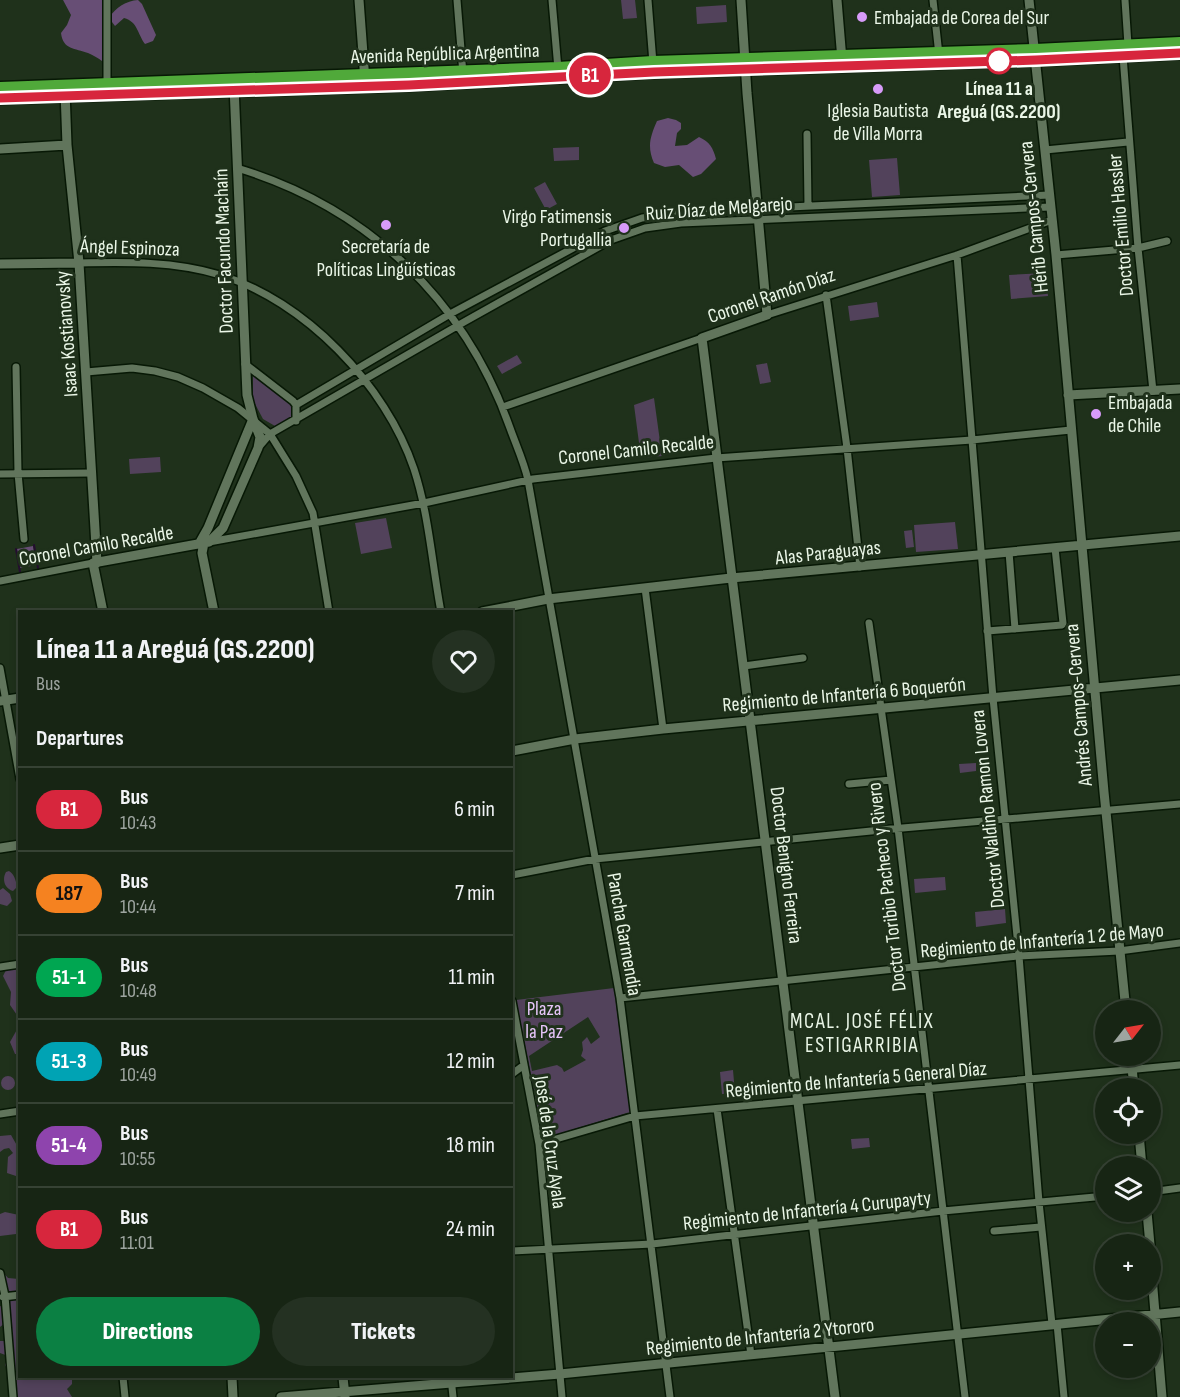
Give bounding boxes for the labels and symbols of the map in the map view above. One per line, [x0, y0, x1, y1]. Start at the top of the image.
place label: Embajada de Corea del Sur [874, 6, 1049, 30]
marker: Embajada de Corea del Sur [855, 10, 869, 24]
street label: Avenida República Argentina [349, 39, 540, 69]
marker: Línea 11 a Areguá (GS.2200) [986, 48, 1012, 74]
line badge: B1 [563, 56, 617, 94]
place label: Línea 11 a Areguá (GS.2200) [937, 77, 1060, 124]
marker: Iglesia Bautista de Villa Morra [871, 82, 885, 96]
place label: Iglesia Bautista de Villa Morra [827, 99, 929, 146]
street label: Hérib Campos-Cervera [1014, 140, 1054, 294]
street label: Doctor Emilio Hassler [1103, 152, 1139, 297]
street label: Doctor Facundo Machaín [209, 168, 239, 334]
street label: Ruiz Díaz de Melgarejo [645, 192, 793, 226]
place label: Virgo Fatimensis Portugallia [502, 205, 612, 252]
marker: Secretaría de Políticas Lingüísticas [379, 218, 393, 232]
marker: Virgo Fatimensis Portugallia [617, 221, 631, 235]
street label: Ángel Espinoza [79, 234, 180, 262]
place label: Secretaría de Políticas Lingüísticas [316, 235, 456, 282]
street label: Coronel Ramón Díaz [705, 263, 838, 329]
street label: Isaac Kostianovsky [51, 270, 83, 398]
place label: Embajada de Chile [1108, 391, 1172, 438]
marker: Embajada de Chile [1089, 407, 1103, 421]
street label: Coronel Camilo Recalde [557, 430, 715, 470]
street label: Coronel Camilo Recalde [17, 521, 175, 571]
street label: Alas Paraguayas [773, 536, 882, 571]
street label: Andrés Campos-Cervera [1060, 623, 1098, 788]
street label: Regimiento de Infantería 6 Boquerón [721, 672, 967, 718]
street label: Doctor Waldino Ramon Lovera [966, 709, 1010, 909]
street label: Doctor Toribio Pacheco y Rivero [862, 781, 912, 993]
street label: Doctor Benigno Ferreira [764, 785, 808, 945]
street label: Pancha Garmendia [601, 871, 647, 998]
street label: Regimiento de Infantería 1 2 de Mayo [919, 918, 1165, 964]
park label: Plaza la Paz [525, 997, 563, 1044]
north arrow [1095, 1000, 1161, 1066]
district label: MCAL. JOSÉ FÉLIX ESTIGARRIBIA [790, 1009, 934, 1058]
street label: Regimiento de Infantería 5 General Díaz [724, 1057, 988, 1103]
street label: José de la Cruz Ayala [529, 1073, 571, 1210]
street label: Regimiento de Infantería 4 Curupayty [682, 1186, 932, 1236]
street label: Regimiento de Infantería 2 Ytororo [645, 1313, 875, 1361]

